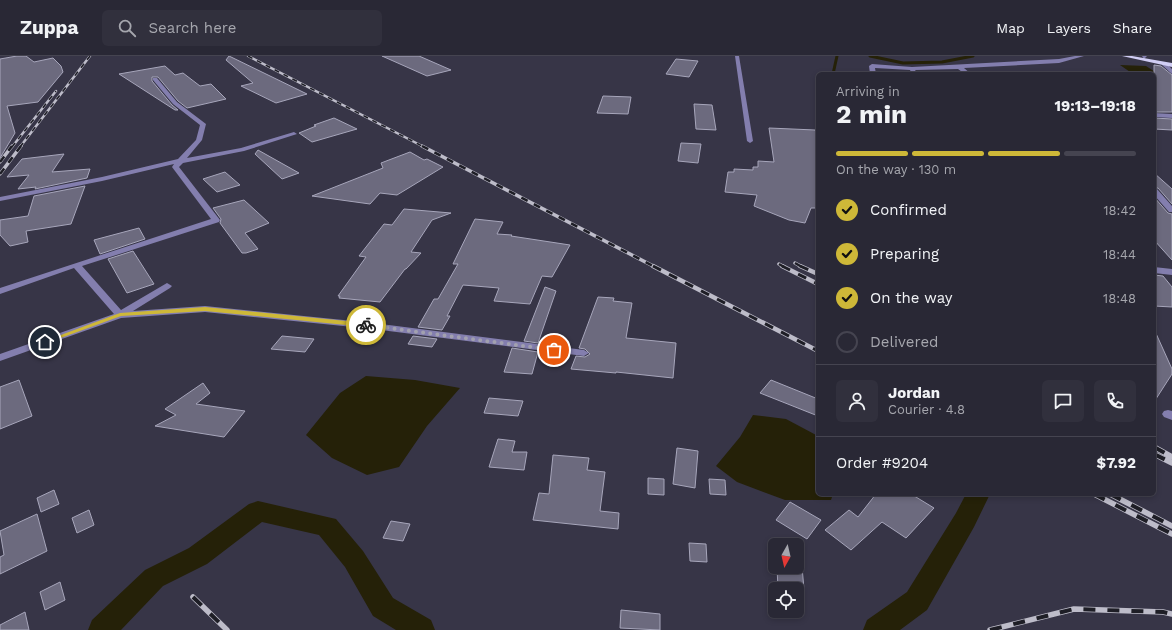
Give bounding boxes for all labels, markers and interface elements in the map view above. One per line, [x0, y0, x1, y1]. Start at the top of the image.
search box [102, 10, 382, 46]
text: Zuppa [20, 16, 78, 39]
icon: search [116, 17, 138, 39]
text: Search here [148, 19, 236, 37]
text: Map [996, 20, 1025, 36]
text: Layers [1047, 20, 1091, 36]
text: Share [1113, 20, 1152, 36]
text: Arriving in [836, 84, 900, 99]
text: 19:13–19:18 [1055, 97, 1136, 115]
text: 2 min [836, 99, 907, 129]
text: On the way · 130 m [836, 162, 956, 177]
icon: check [836, 199, 858, 221]
text: Confirmed [870, 201, 947, 219]
text: 18:42 [1104, 203, 1136, 218]
icon: check [836, 243, 858, 265]
text: Preparing [870, 245, 939, 263]
text: 18:44 [1103, 247, 1136, 262]
icon: check [836, 287, 858, 309]
text: On the way [870, 289, 952, 307]
text: 18:48 [1103, 291, 1136, 306]
courier [346, 305, 386, 345]
icon: bike [355, 314, 377, 336]
pin [28, 325, 62, 359]
icon: home [34, 331, 56, 353]
pin [537, 333, 571, 367]
text: Delivered [870, 333, 938, 351]
icon: bag [543, 339, 565, 361]
button: person [836, 380, 878, 422]
button: chat [1042, 380, 1084, 422]
button: phone [1094, 380, 1136, 422]
text: Jordan [888, 384, 940, 402]
text: Courier · 4.8 [888, 402, 965, 417]
text: Order #9204 [836, 454, 928, 472]
text: $7.92 [1097, 454, 1136, 472]
north arrow [768, 538, 804, 574]
map controls [768, 538, 804, 618]
button: locate [768, 582, 804, 618]

